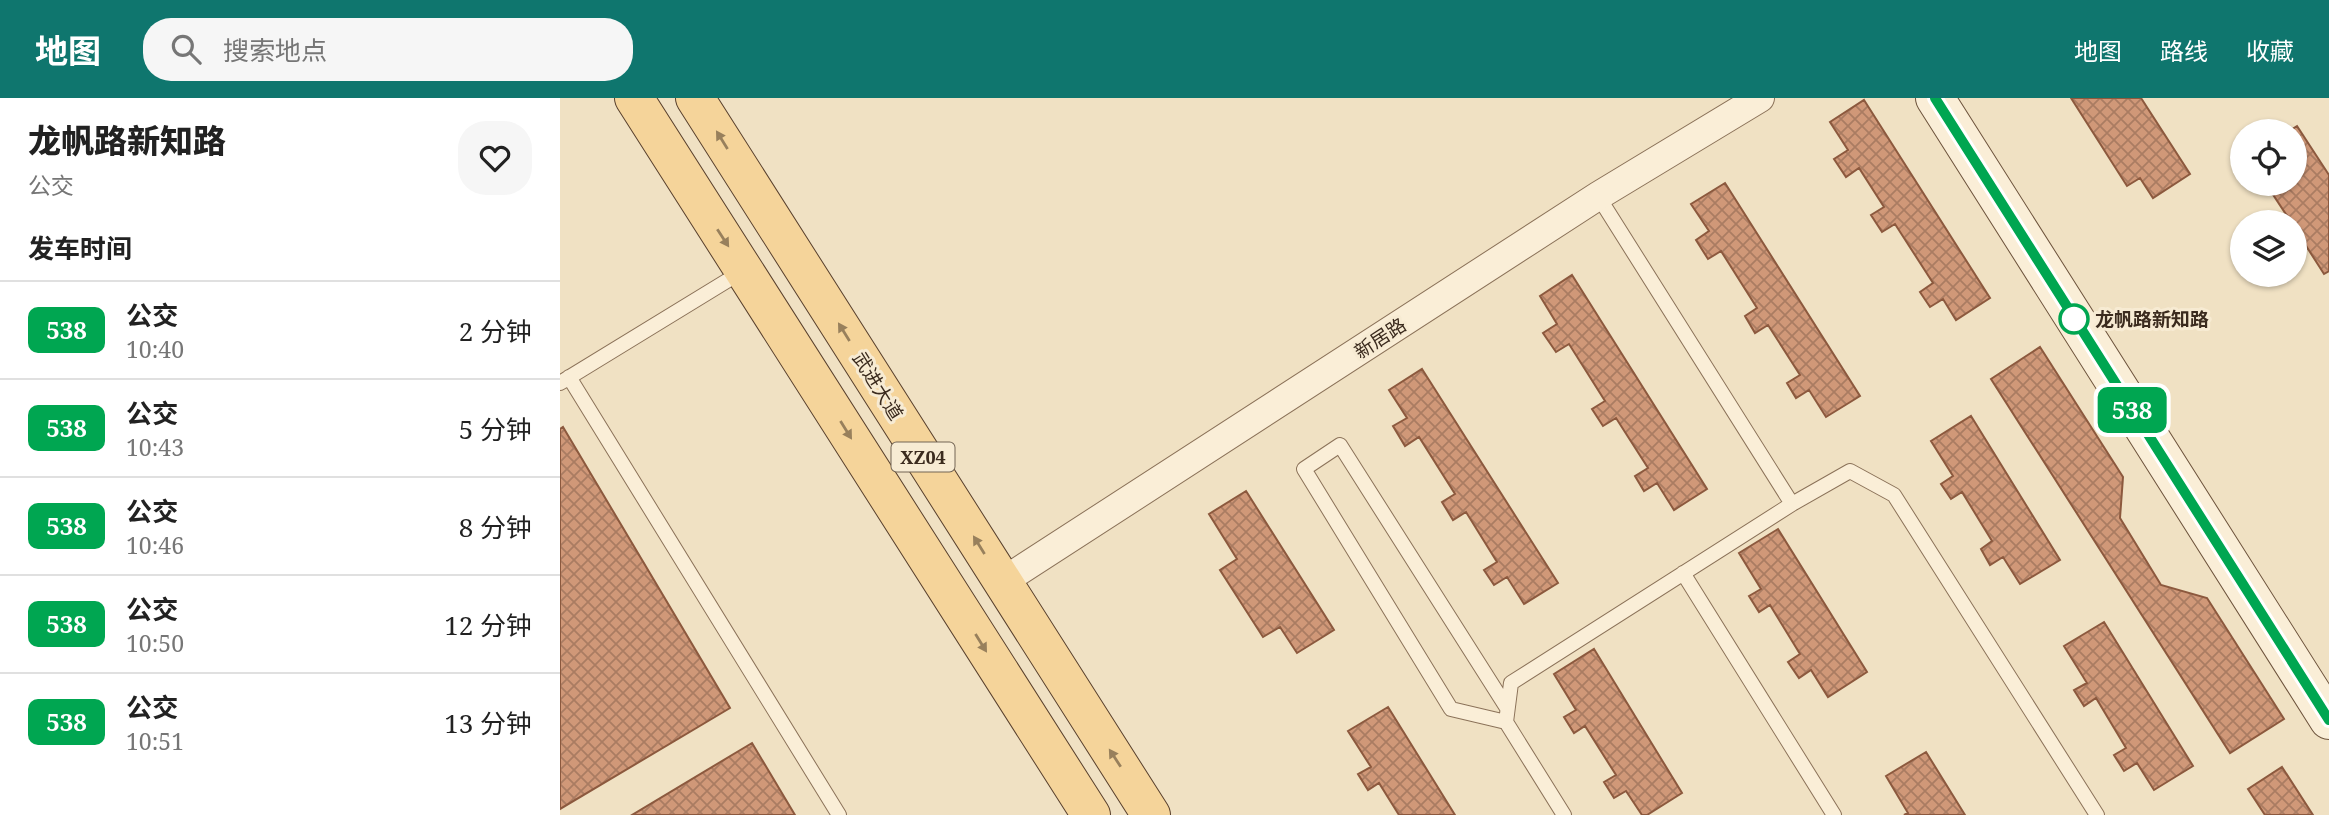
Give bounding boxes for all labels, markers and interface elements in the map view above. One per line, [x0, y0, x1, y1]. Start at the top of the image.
search box [143, 18, 633, 81]
text: 地图 [35, 28, 101, 73]
icon: search [167, 30, 205, 68]
text: 搜索地点 [223, 32, 327, 68]
text: 地图 [2074, 34, 2122, 67]
text: 路线 [2160, 34, 2208, 67]
text: 收藏 [2246, 34, 2294, 67]
text: 龙帆路新知路 [28, 118, 226, 163]
map controls [2230, 119, 2307, 287]
button: locate [2230, 119, 2307, 196]
button: heart [458, 121, 532, 195]
one-way arrow [715, 131, 728, 150]
text: 公交 [28, 169, 74, 201]
button: layers [2230, 210, 2307, 287]
one-way arrow [717, 229, 730, 248]
text: 发车时间 [28, 230, 132, 266]
text: 公交 [126, 297, 178, 333]
marker: 龙帆路新知路 [2059, 304, 2089, 334]
place label: 龙帆路新知路 [2095, 306, 2209, 332]
street label: 新居路 [1349, 312, 1411, 364]
text: 538 [46, 313, 87, 346]
text: 2 分钟 [459, 313, 532, 349]
one-way arrow [837, 323, 850, 342]
text: 10:40 [126, 333, 184, 365]
street label: 武进大道 [847, 347, 909, 425]
line badge: 538 [2092, 387, 2172, 433]
text: 538 [2112, 393, 2152, 426]
text: 公交 [126, 395, 178, 431]
text: 538 [46, 411, 87, 444]
text: 5 分钟 [459, 411, 532, 447]
one-way arrow [839, 420, 852, 440]
text: 10:43 [126, 431, 184, 463]
road number: XZ04 [892, 442, 954, 472]
text: 公交 [126, 493, 178, 529]
text: 538 [46, 509, 87, 542]
text: 8 分钟 [459, 509, 532, 545]
text: 10:46 [126, 529, 184, 561]
one-way arrow [972, 535, 985, 555]
text: 公交 [126, 591, 178, 627]
text: 538 [46, 607, 87, 640]
text: 12 分钟 [444, 607, 532, 643]
text: 10:50 [126, 627, 184, 659]
one-way arrow [974, 633, 987, 652]
text: 公交 [126, 689, 178, 725]
text: 538 [46, 705, 87, 738]
text: 13 分钟 [444, 705, 532, 741]
text: 10:51 [126, 725, 184, 757]
one-way arrow [1108, 748, 1121, 767]

